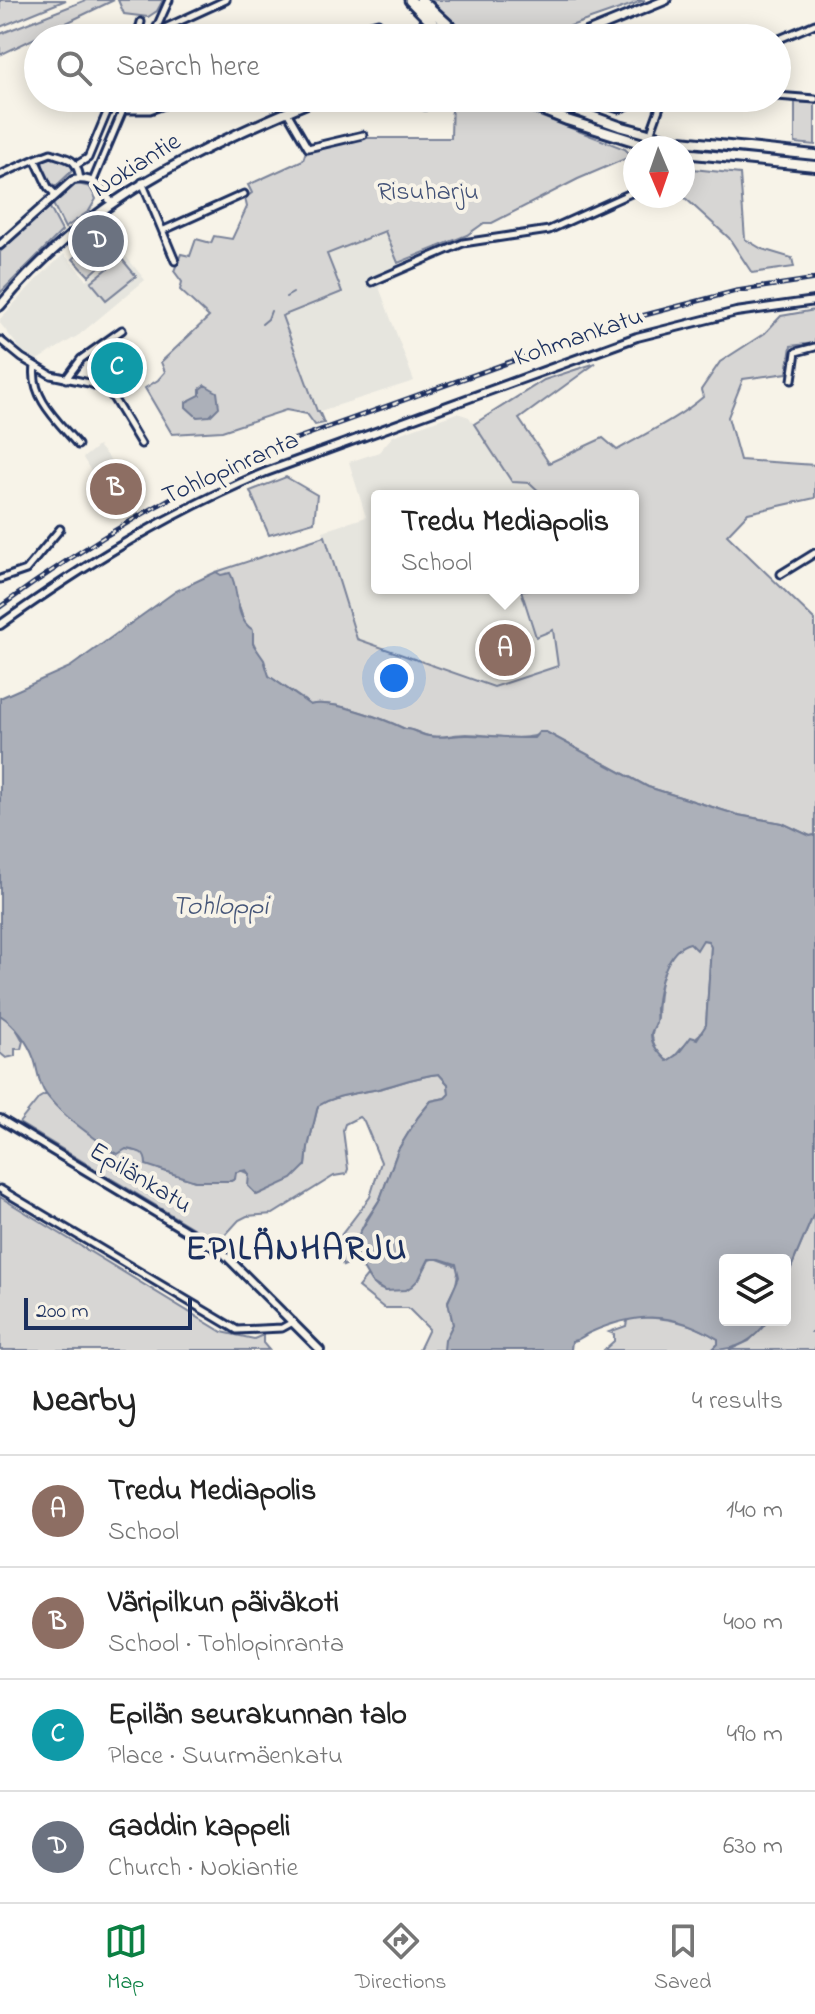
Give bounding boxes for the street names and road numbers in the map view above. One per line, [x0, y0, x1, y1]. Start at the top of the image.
street label: Nokiantie [85, 124, 189, 208]
street label: Kohmankatu [510, 298, 648, 378]
street label: Tohlopinranta [156, 422, 306, 516]
street label: Epilänkatu [81, 1133, 199, 1225]

